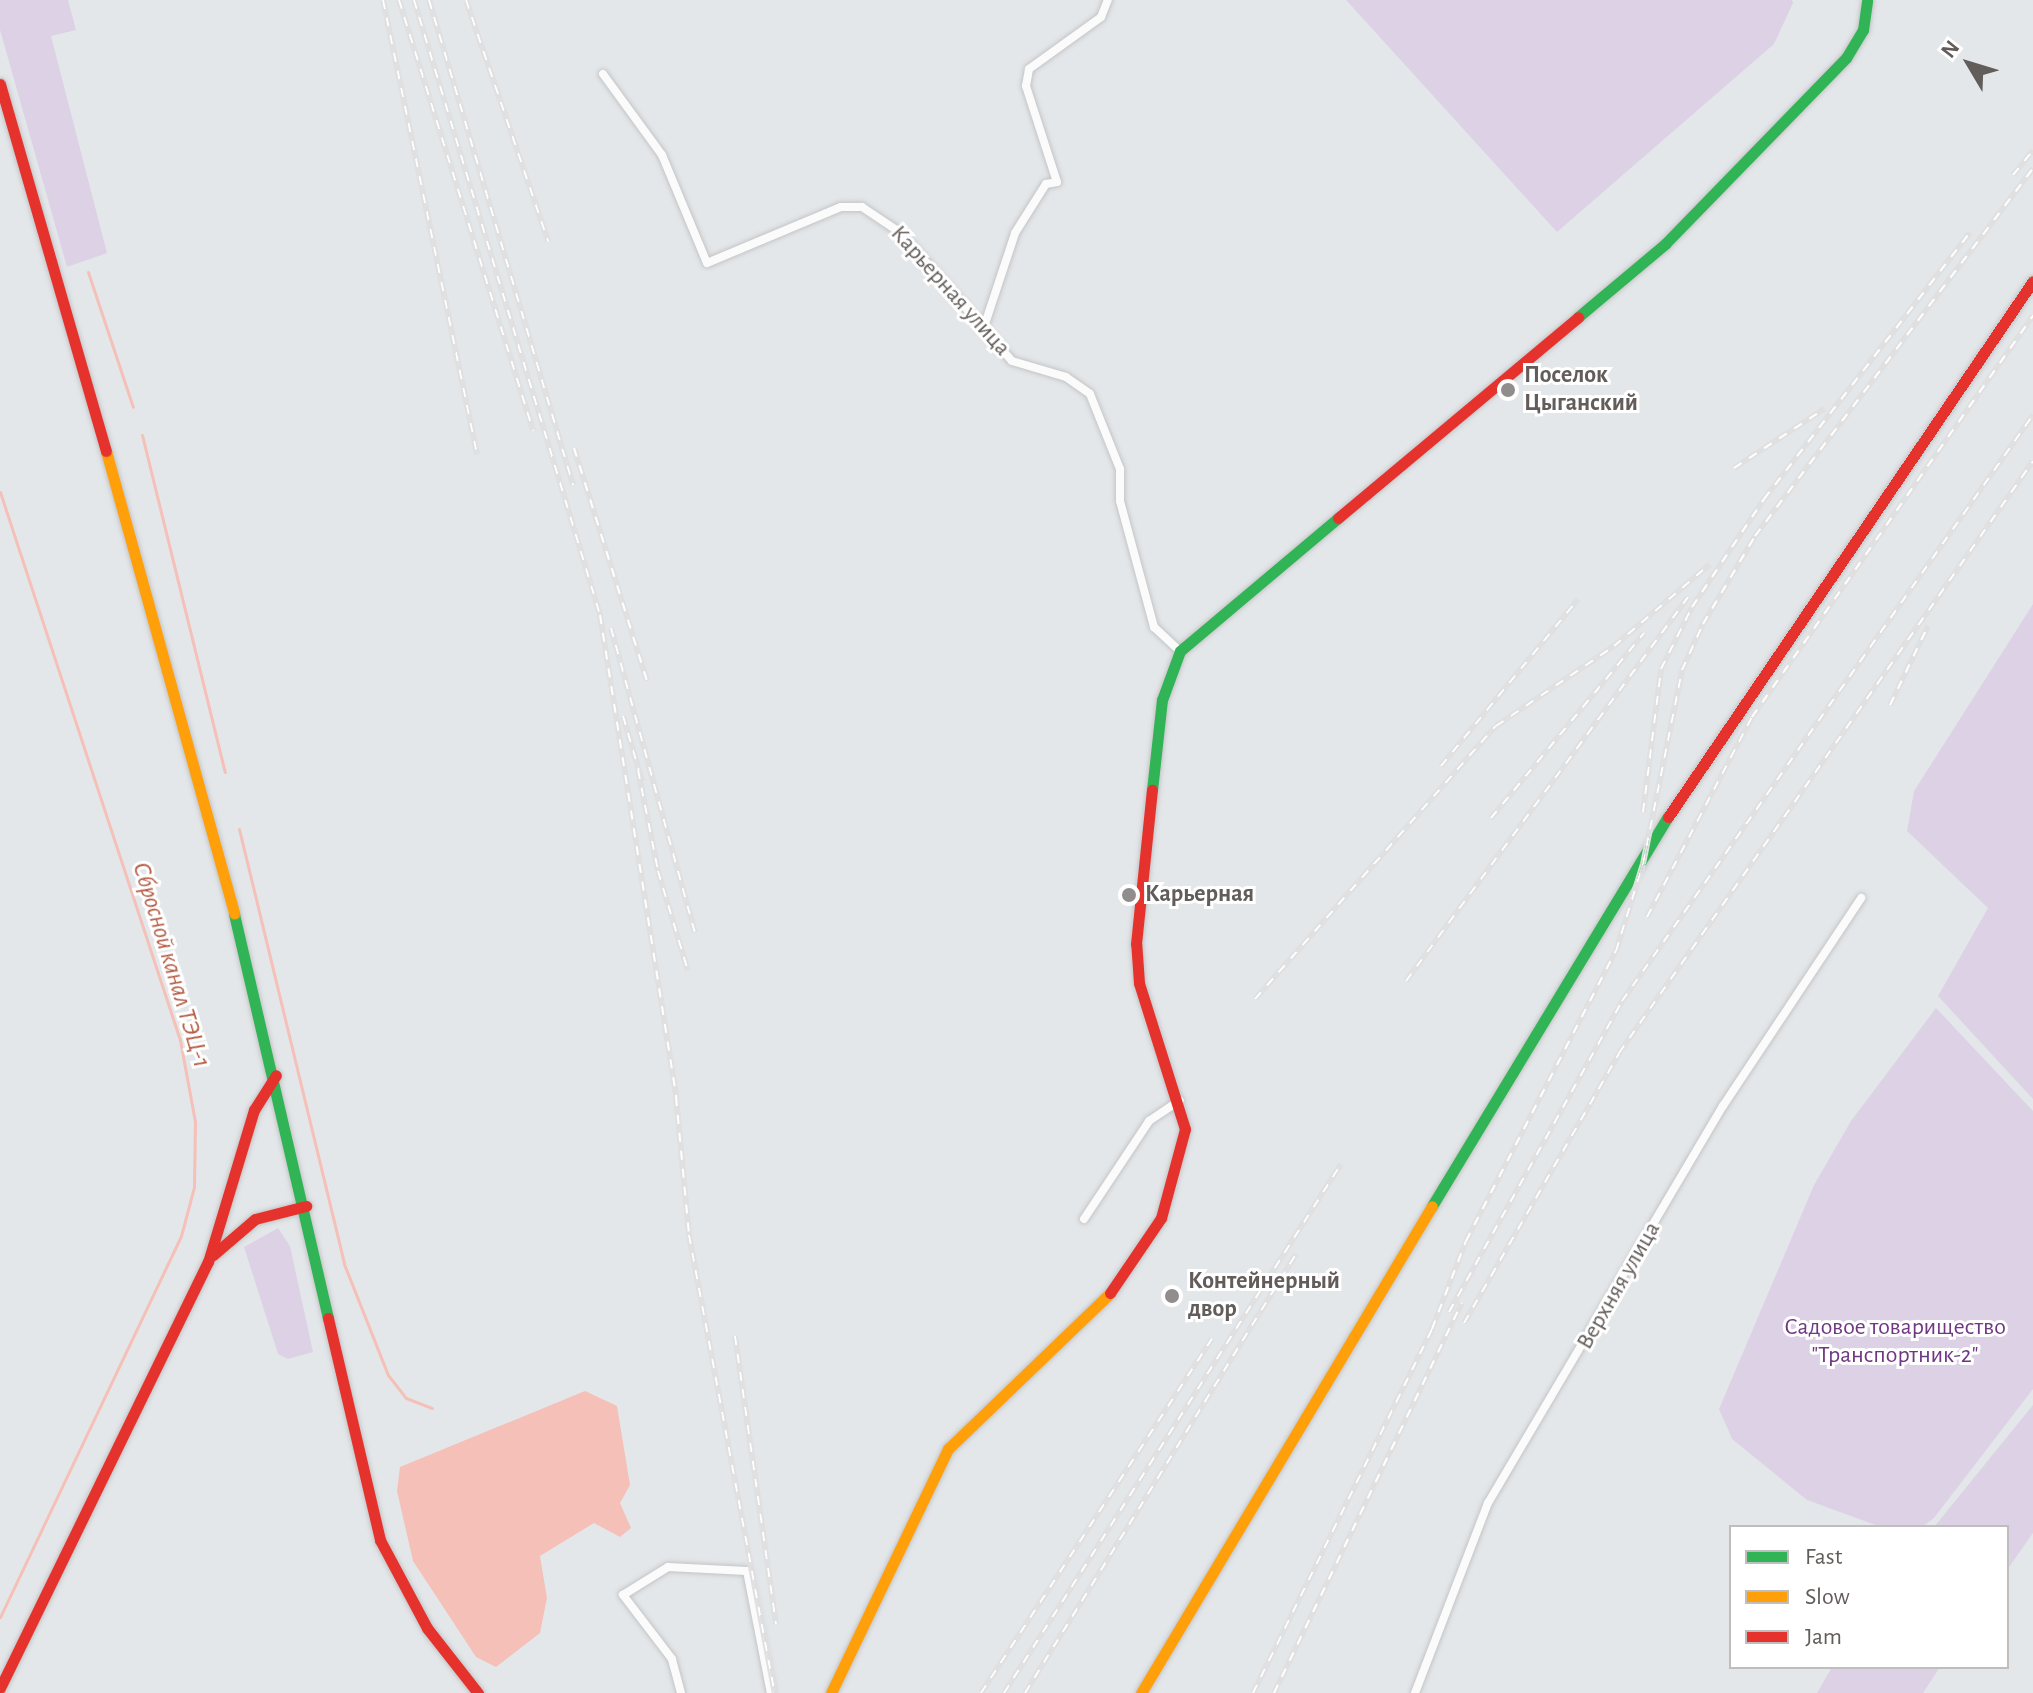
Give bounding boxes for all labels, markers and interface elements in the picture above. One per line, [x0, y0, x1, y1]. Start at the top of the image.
north arrow [1929, 24, 2009, 104]
text: N [1937, 36, 1963, 62]
street label: Карьерная улица [884, 220, 1016, 362]
place label: Поселок Цыганский [1524, 362, 1638, 418]
marker: Поселок Цыганский [1499, 381, 1517, 399]
water label: Сбросной канал ТЭЦ-1 [125, 858, 217, 1072]
place label: Карьерная [1145, 881, 1254, 909]
marker: Карьерная [1120, 886, 1138, 904]
street label: Верхняя улица [1571, 1217, 1667, 1355]
place label: Контейнерный двор [1188, 1268, 1340, 1324]
marker: Контейнерный двор [1163, 1287, 1181, 1305]
park label: Садовое товарищество "Транспортник-2" [1784, 1314, 2006, 1370]
legend [1729, 1525, 2009, 1669]
text: Fast [1805, 1545, 1842, 1569]
text: Slow [1805, 1585, 1850, 1609]
text: Jam [1805, 1625, 1842, 1649]

